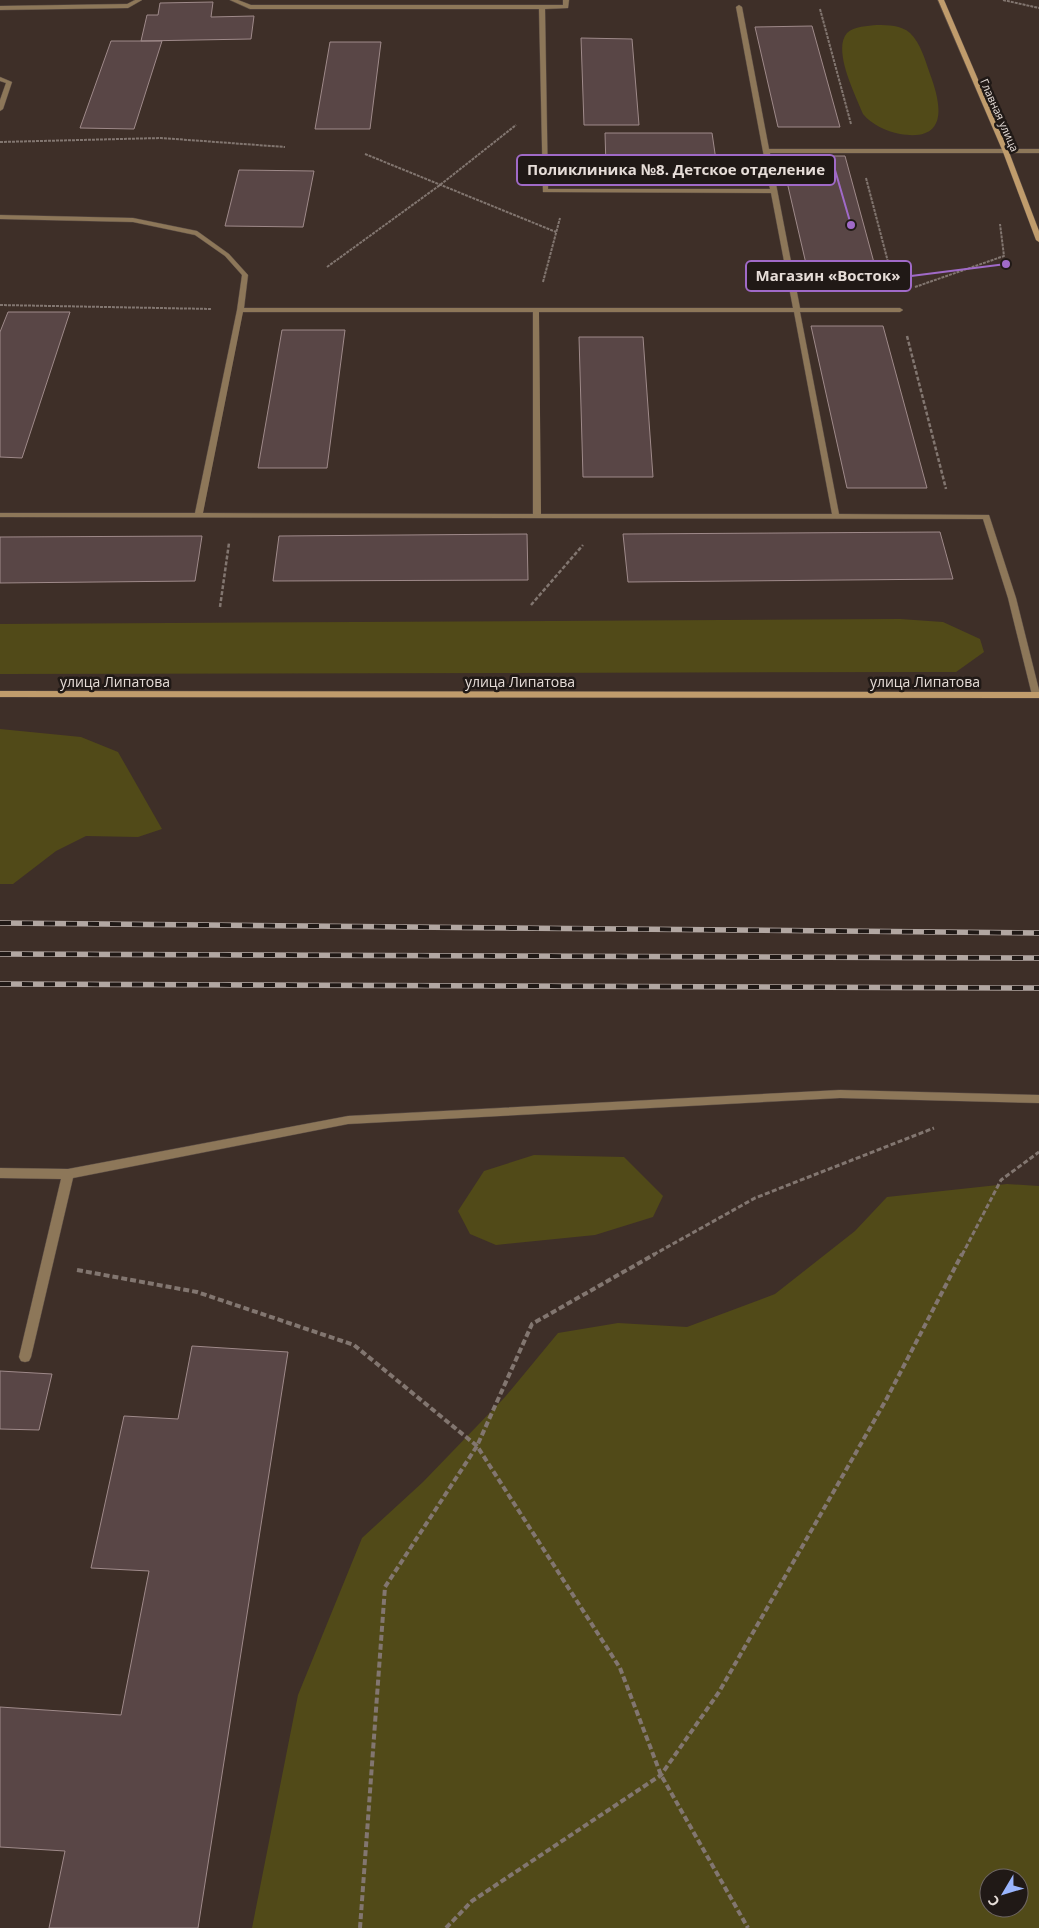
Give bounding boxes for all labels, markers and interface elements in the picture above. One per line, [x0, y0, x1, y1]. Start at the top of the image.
street label: Главная улица [977, 76, 1023, 154]
callout: Поликлиника №8. Детское отделение [517, 155, 835, 185]
text: Поликлиника №8. Детское отделение [527, 159, 825, 179]
callout: Магазин «Восток» [746, 261, 911, 291]
text: Магазин «Восток» [756, 265, 900, 285]
street label: улица Липатова [60, 672, 170, 691]
street label: улица Липатова [465, 672, 575, 691]
street label: улица Липатова [870, 672, 980, 691]
north arrow [979, 1868, 1029, 1918]
text: С [983, 1892, 1004, 1911]

